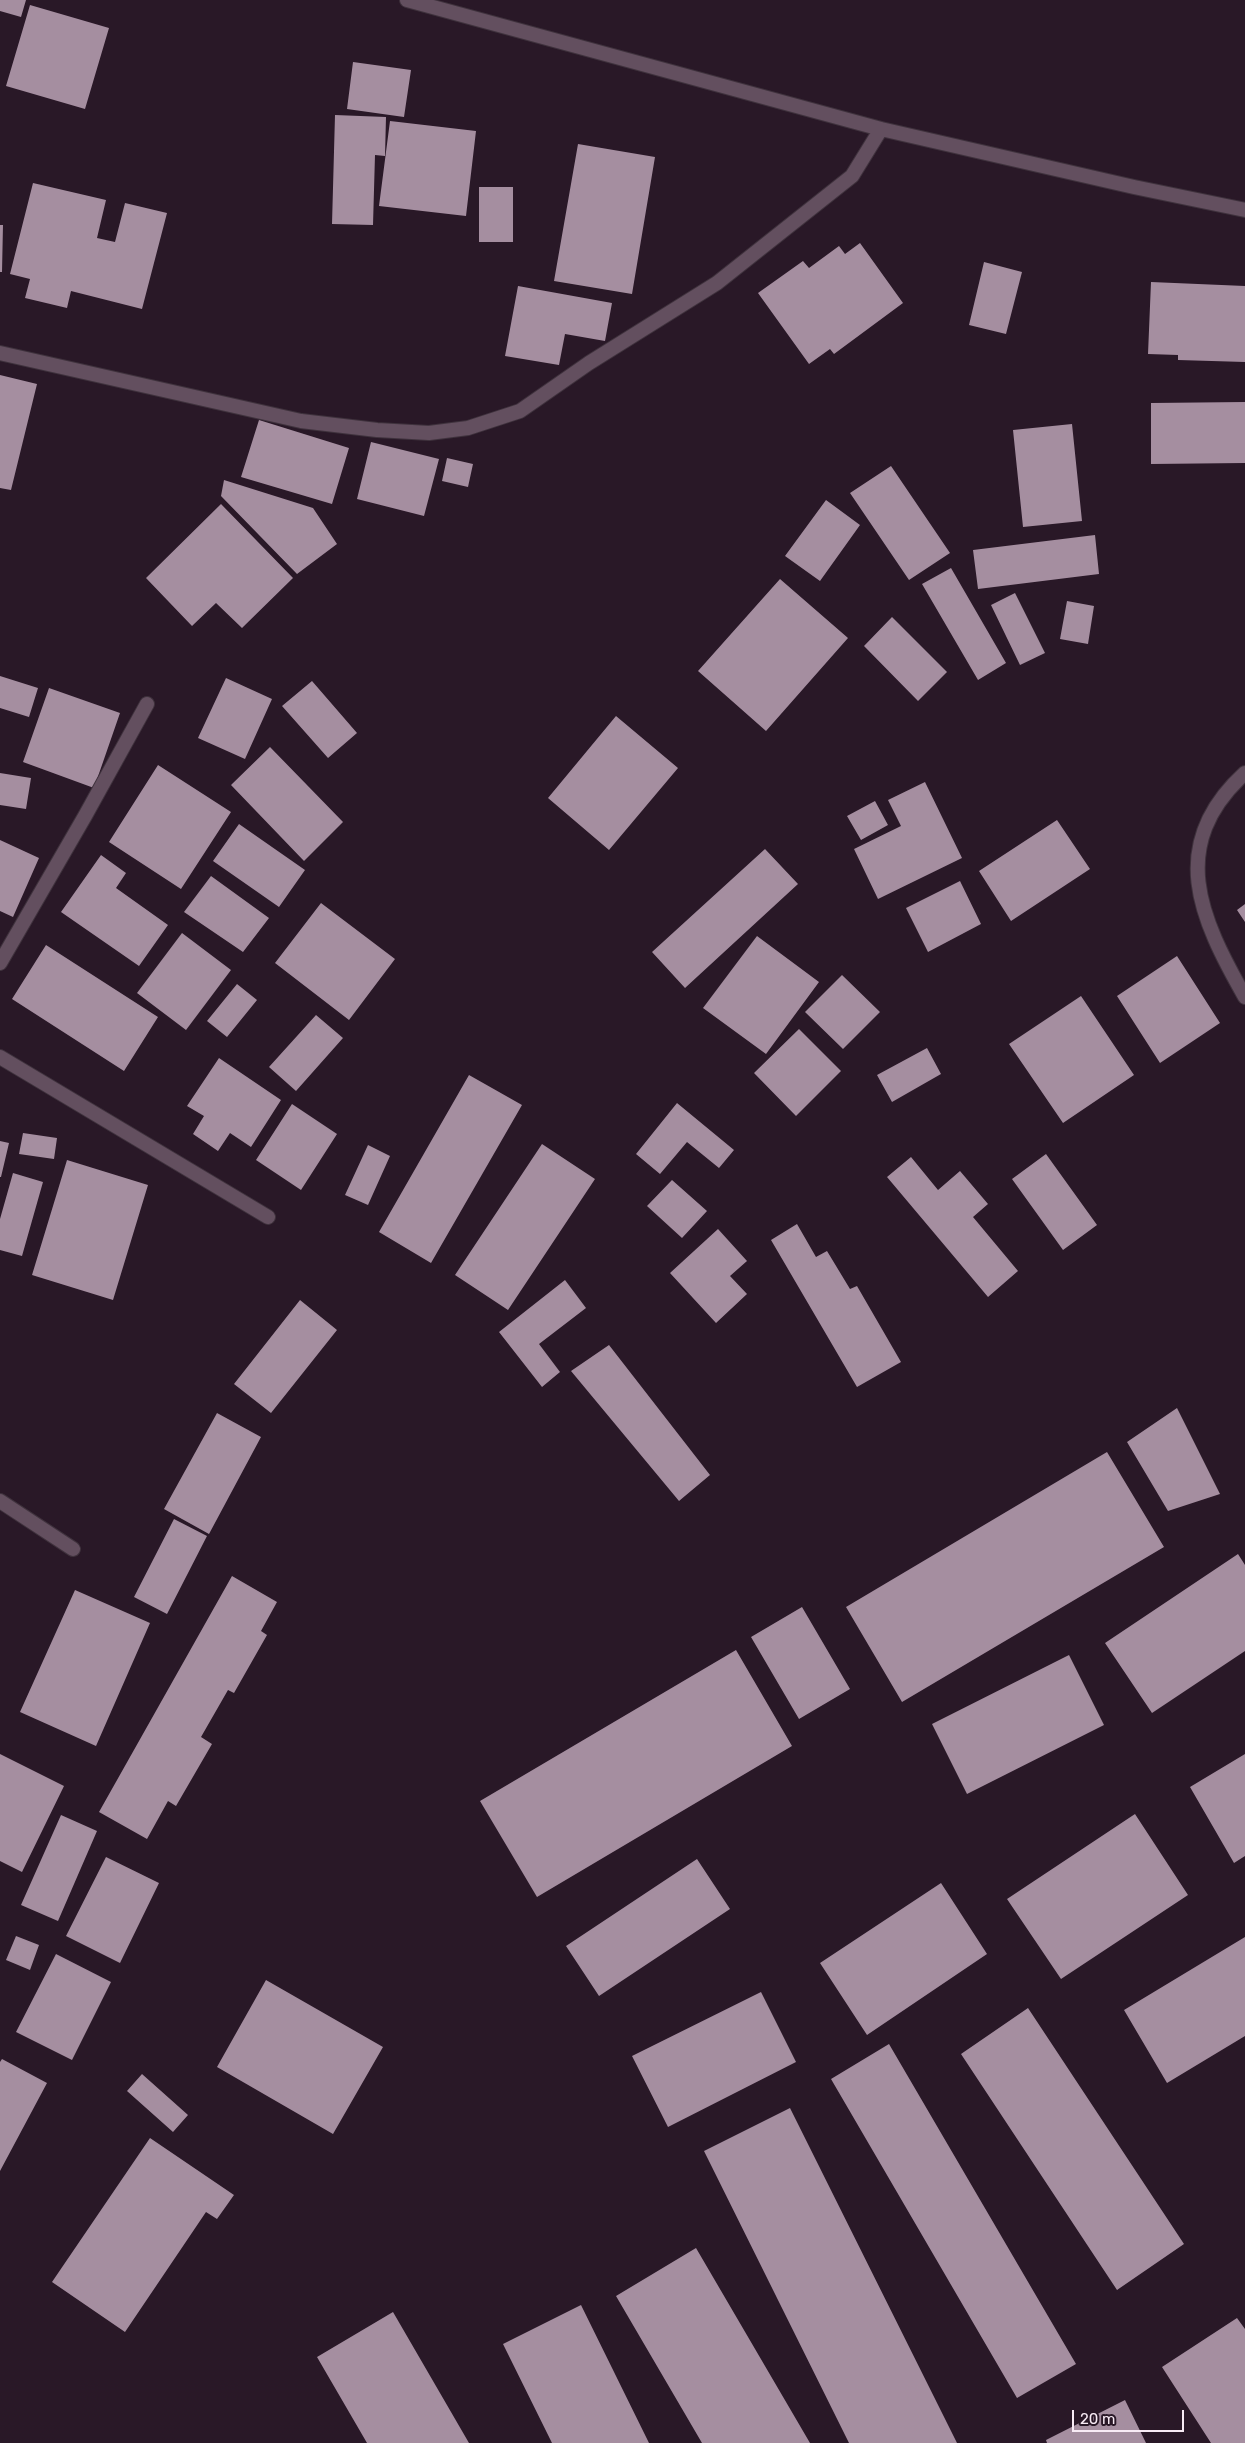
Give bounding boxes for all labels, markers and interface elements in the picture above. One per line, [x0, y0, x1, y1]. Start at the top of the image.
scale bar [1075, 2400, 1188, 2432]
text: 20 m [1080, 2410, 1115, 2428]

